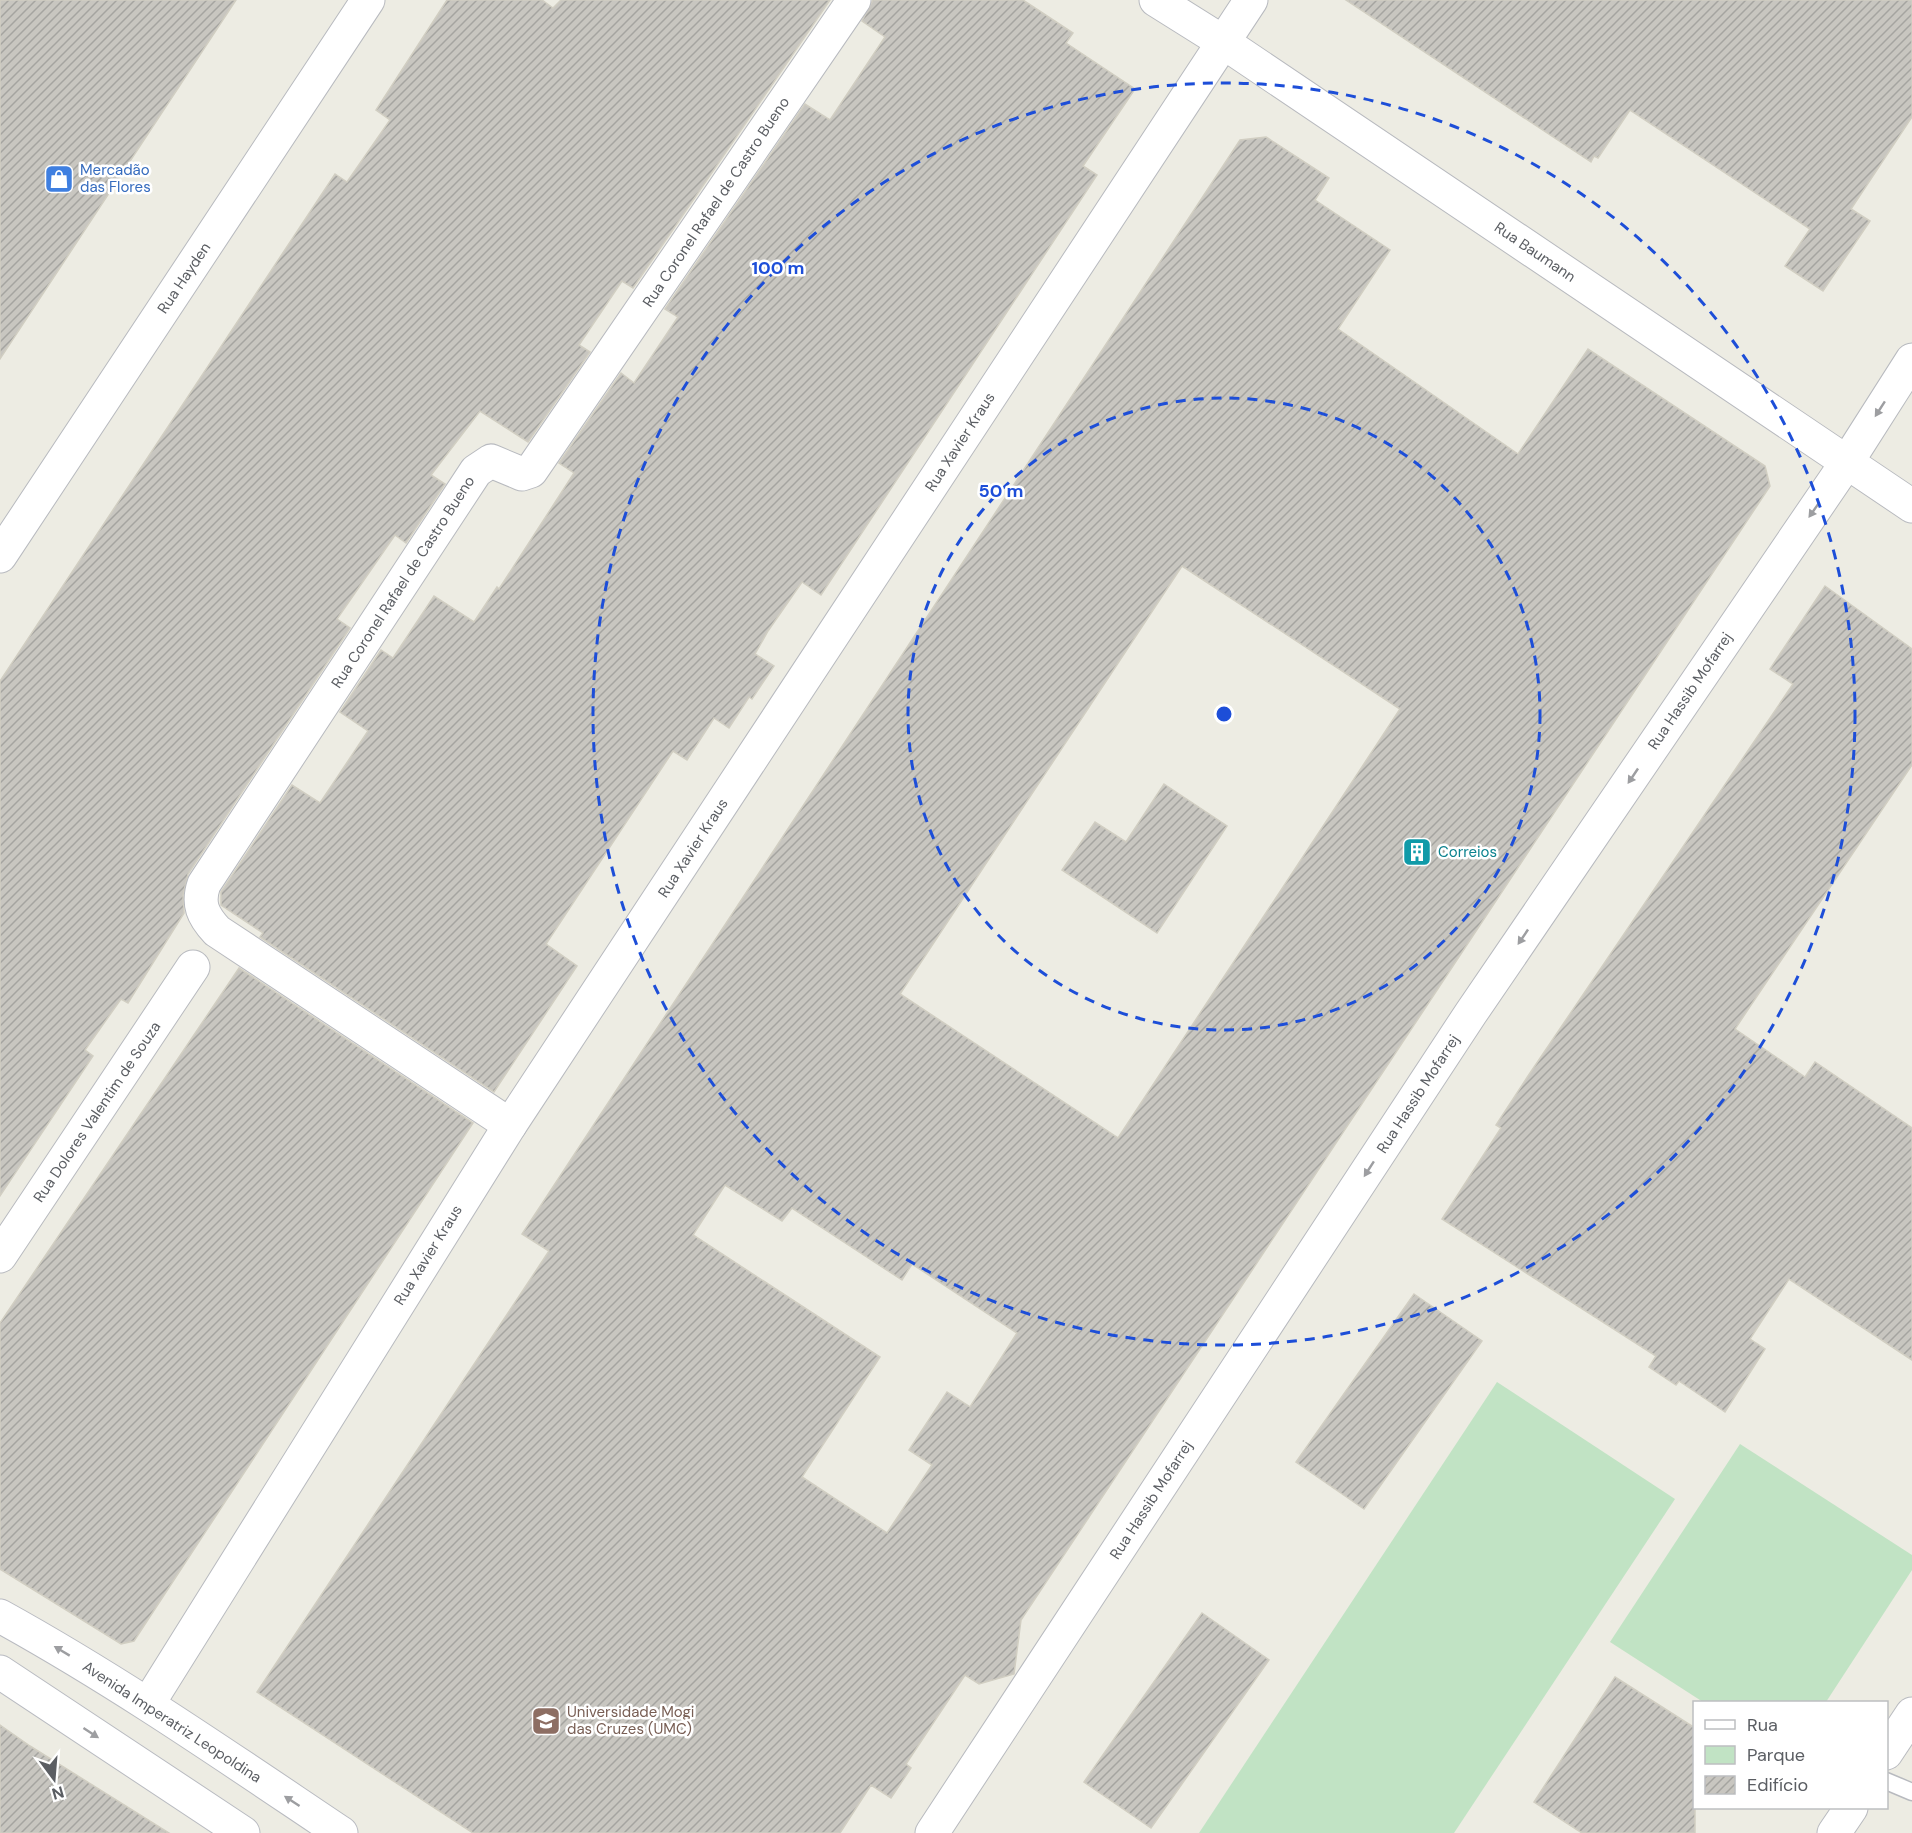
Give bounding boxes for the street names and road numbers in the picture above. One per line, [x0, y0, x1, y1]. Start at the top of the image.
street label: Rua Coronel Rafael de Castro Bueno [638, 93, 794, 311]
street label: Rua Baumann [1490, 217, 1580, 287]
street label: Rua Hayden [153, 238, 215, 318]
street label: Rua Xavier Kraus [920, 389, 1000, 495]
street label: Rua Coronel Rafael de Castro Bueno [327, 472, 479, 692]
street label: Rua Hassib Mofarrej [1643, 628, 1737, 754]
street label: Rua Xavier Kraus [653, 795, 733, 901]
street label: Rua Dolores Valentim de Souza [29, 1018, 165, 1206]
street label: Rua Hassib Mofarrej [1372, 1031, 1464, 1157]
street label: Rua Xavier Kraus [389, 1201, 467, 1309]
street label: Rua Hassib Mofarrej [1105, 1437, 1197, 1563]
street label: Avenida Imperatriz Leopoldina [79, 1657, 265, 1787]

